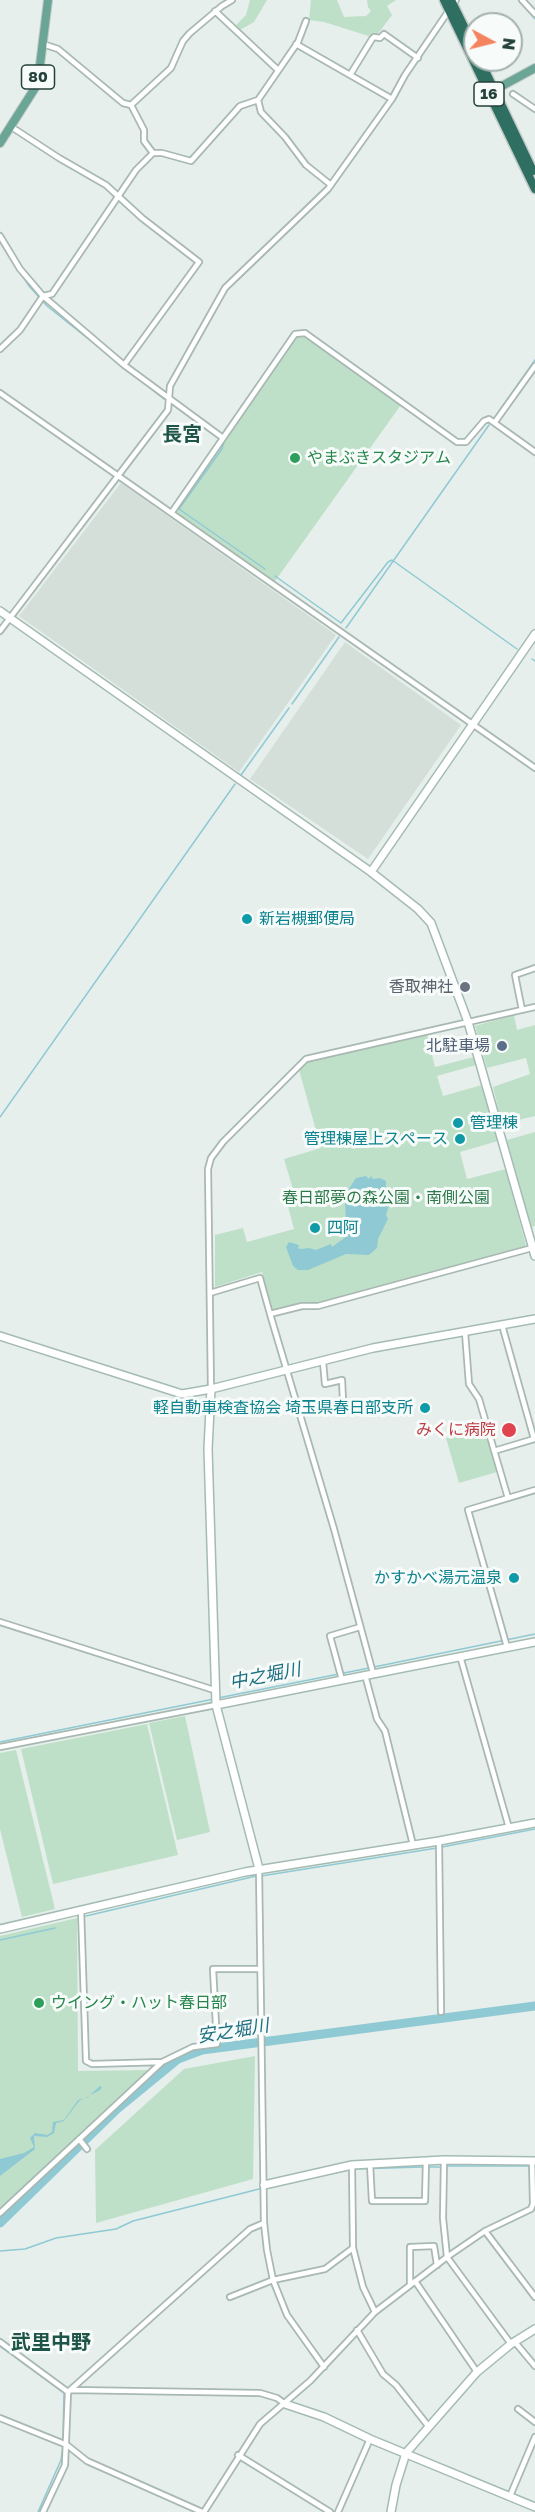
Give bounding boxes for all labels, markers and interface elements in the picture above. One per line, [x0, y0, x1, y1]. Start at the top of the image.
north arrow [463, 12, 523, 72]
text: N [498, 37, 520, 51]
road number: 80 [22, 65, 54, 89]
road number: 16 [474, 82, 504, 106]
district label: 長宮 [162, 423, 202, 447]
place label: やまぶきスタジアム [307, 448, 451, 468]
marker: やまぶきスタジアム [288, 451, 302, 465]
place label: 新岩槻郵便局 [259, 909, 355, 929]
marker: 新岩槻郵便局 [240, 912, 254, 926]
place label: 香取神社 [389, 977, 453, 997]
marker: 香取神社 [458, 980, 472, 994]
place label: 北駐車場 [426, 1036, 490, 1056]
marker: 北駐車場 [495, 1039, 509, 1053]
place label: 管理棟 [470, 1113, 518, 1133]
marker: 管理棟 [451, 1116, 465, 1130]
place label: 管理棟屋上スペース [304, 1129, 448, 1149]
marker: 管理棟屋上スペース [453, 1132, 467, 1146]
park label: 春日部夢の森公園・南側公園 [282, 1188, 490, 1208]
place label: 四阿 [327, 1218, 359, 1238]
marker: 四阿 [308, 1221, 322, 1235]
place label: 軽自動車検査協会 埼玉県春日部支所 [153, 1398, 413, 1418]
marker: 軽自動車検査協会 埼玉県春日部支所 [418, 1401, 432, 1415]
place label: みくに病院 [416, 1420, 496, 1440]
marker: みくに病院 [500, 1421, 518, 1439]
place label: かすかべ湯元温泉 [374, 1568, 502, 1588]
marker: かすかべ湯元温泉 [507, 1571, 521, 1585]
water label: 中之堀川 [228, 1659, 302, 1693]
place label: ウイング・ハット春日部 [51, 1993, 227, 2013]
marker: ウイング・ハット春日部 [32, 1996, 46, 2010]
water label: 安之堀川 [196, 2015, 270, 2047]
district label: 武里中野 [11, 2331, 91, 2355]

